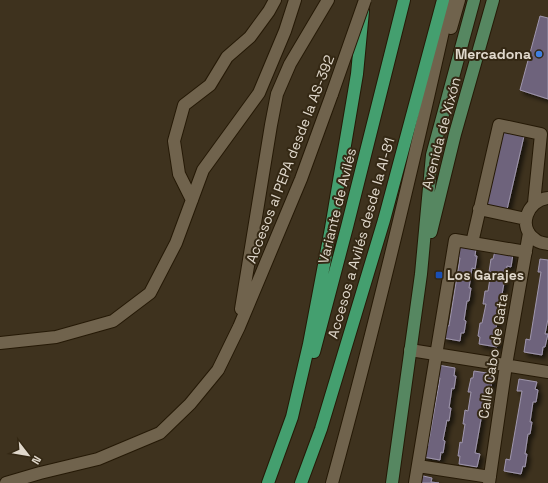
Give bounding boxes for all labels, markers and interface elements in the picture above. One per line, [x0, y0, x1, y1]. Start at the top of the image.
place label: Mercadona [455, 45, 531, 63]
marker: Mercadona [534, 49, 544, 59]
street label: Accesos al PEPA desde la AS-392 [242, 52, 338, 266]
street label: Avenida de Xixón [417, 75, 465, 191]
street label: Accesos a Avilés desde la AI-81 [324, 135, 398, 341]
street label: Variante de Avilés [314, 146, 360, 266]
place label: Los Garajes [447, 266, 524, 284]
marker: Los Garajes [434, 270, 444, 280]
street label: Calle Cabo de Gata [474, 292, 512, 420]
north arrow [8, 435, 48, 475]
text: N [29, 453, 44, 467]

